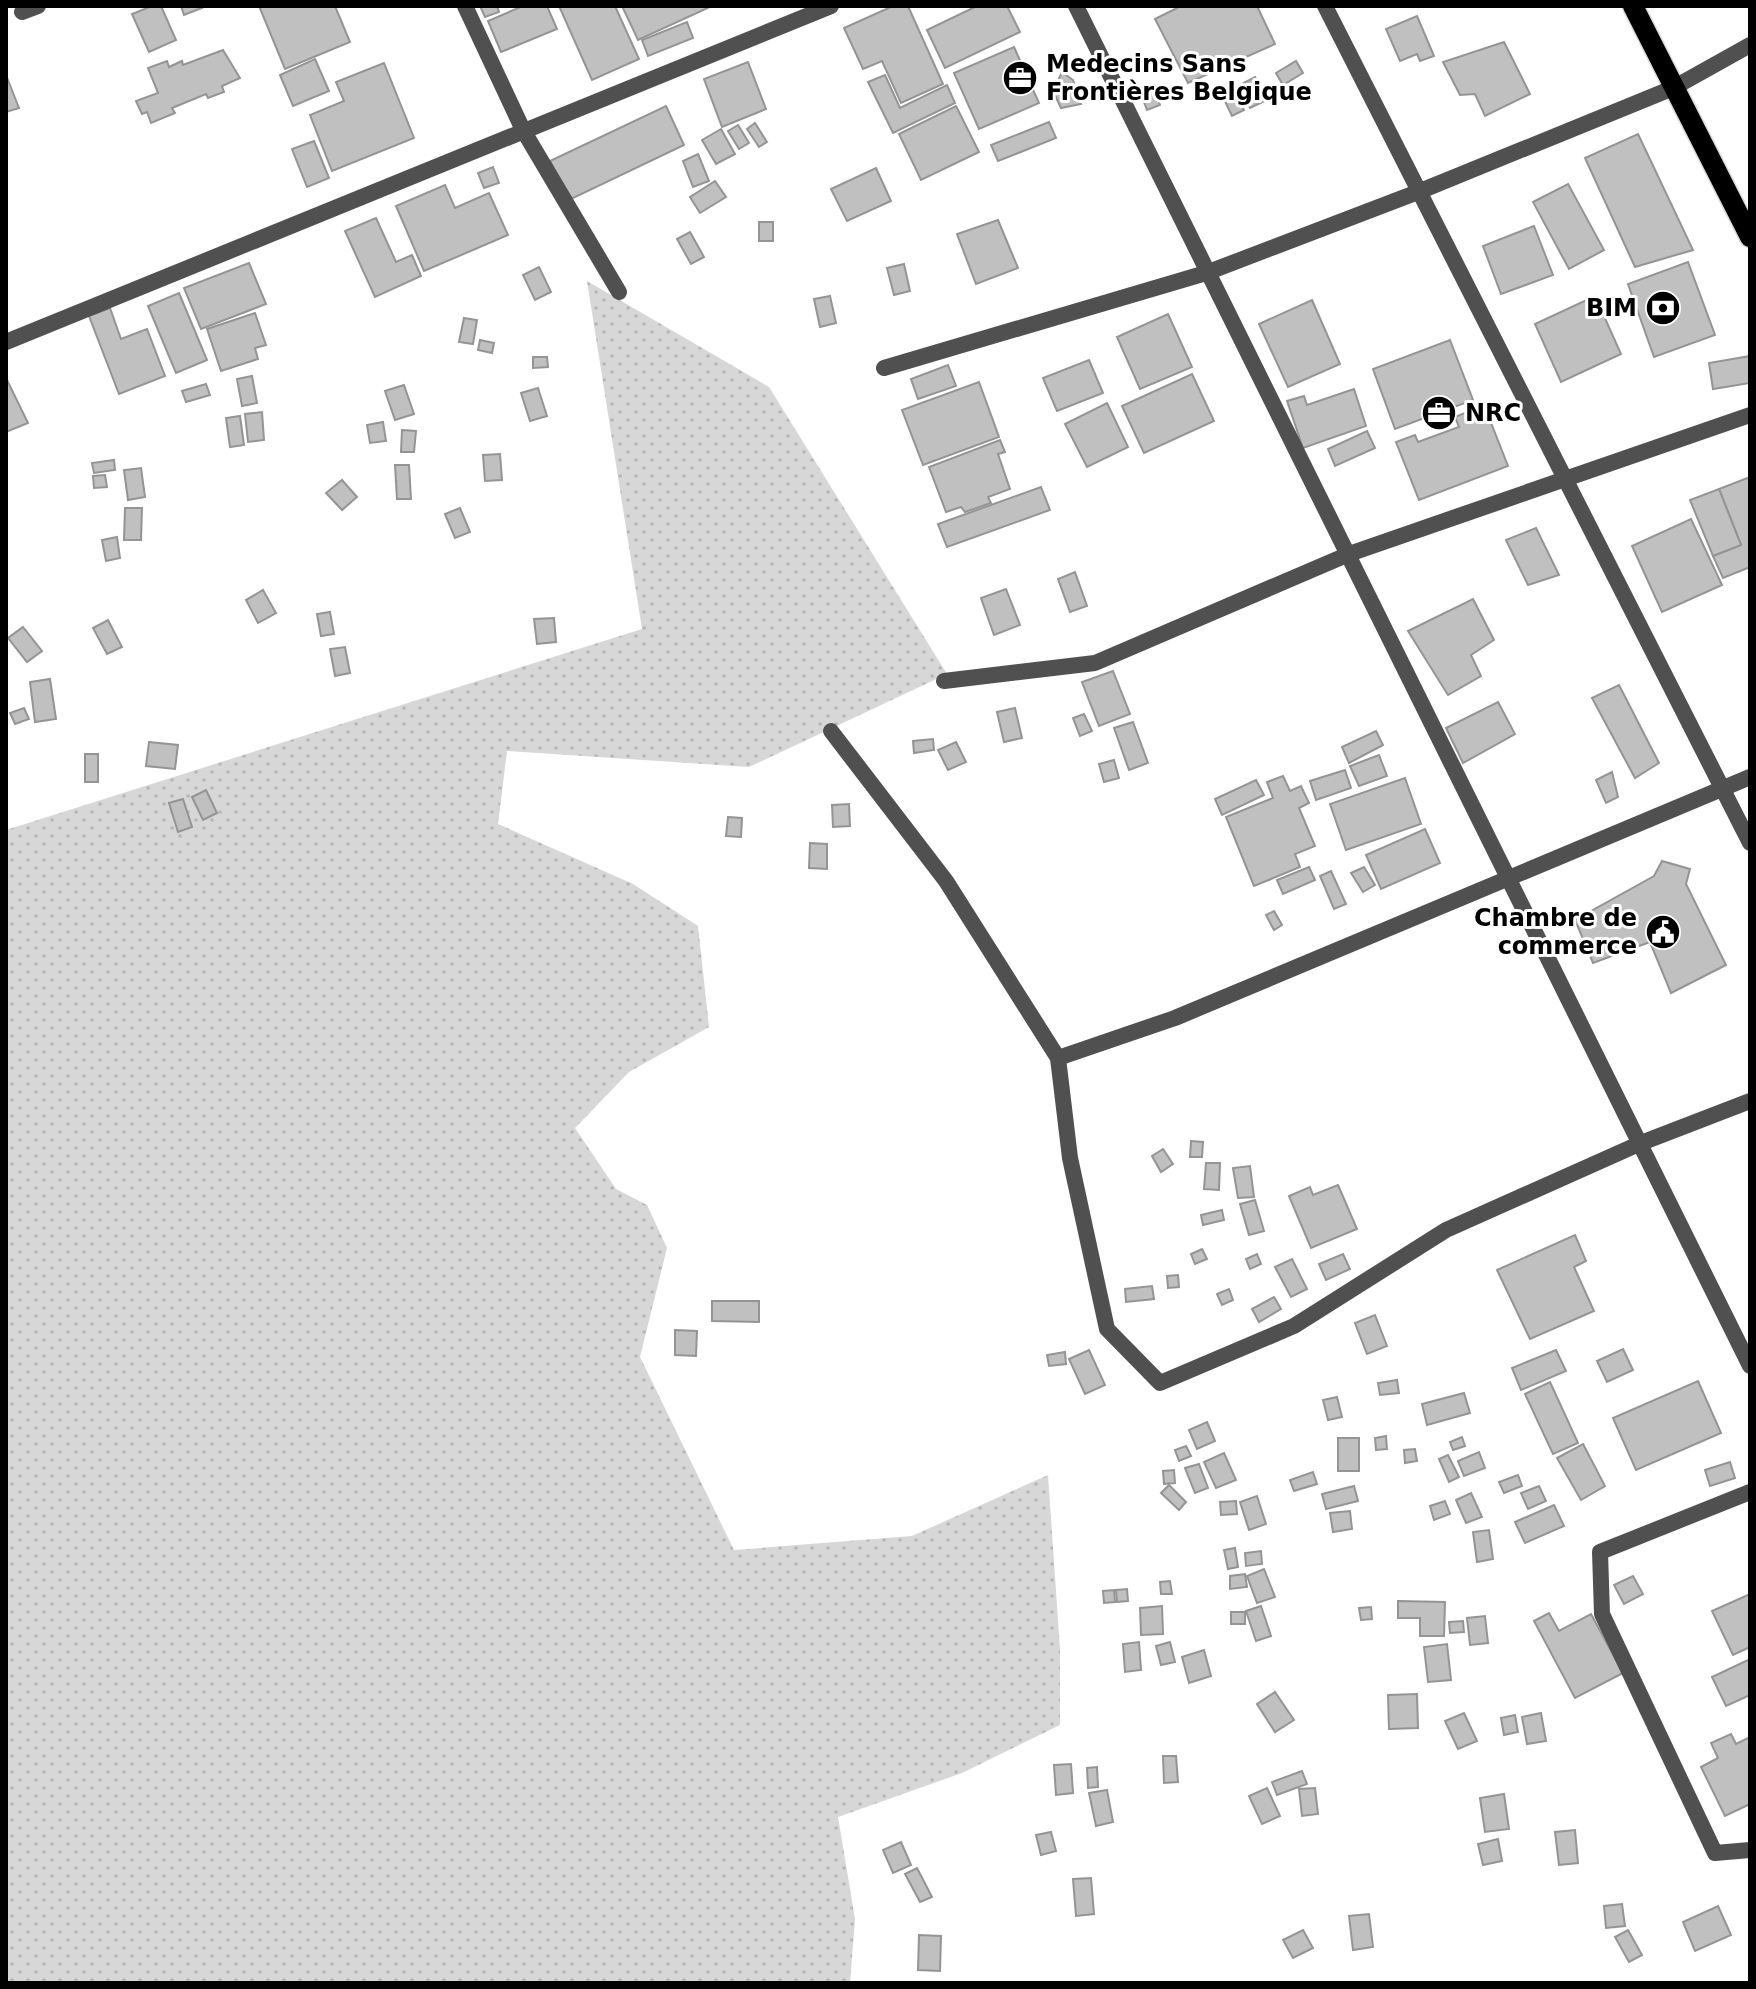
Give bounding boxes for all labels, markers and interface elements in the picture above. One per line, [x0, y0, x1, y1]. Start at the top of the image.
place label: Medecins Sans Frontières Belgique [1046, 50, 1312, 106]
office icon: Medecins Sans Frontières Belgique [1001, 59, 1039, 97]
bank icon: BIM [1644, 289, 1682, 327]
place label: BIM [1586, 294, 1637, 322]
office icon: NRC [1420, 394, 1458, 432]
place label: NRC [1465, 399, 1521, 427]
place label: Chambre de commerce [1474, 904, 1637, 960]
public building icon: Chambre de commerce [1644, 913, 1682, 951]

